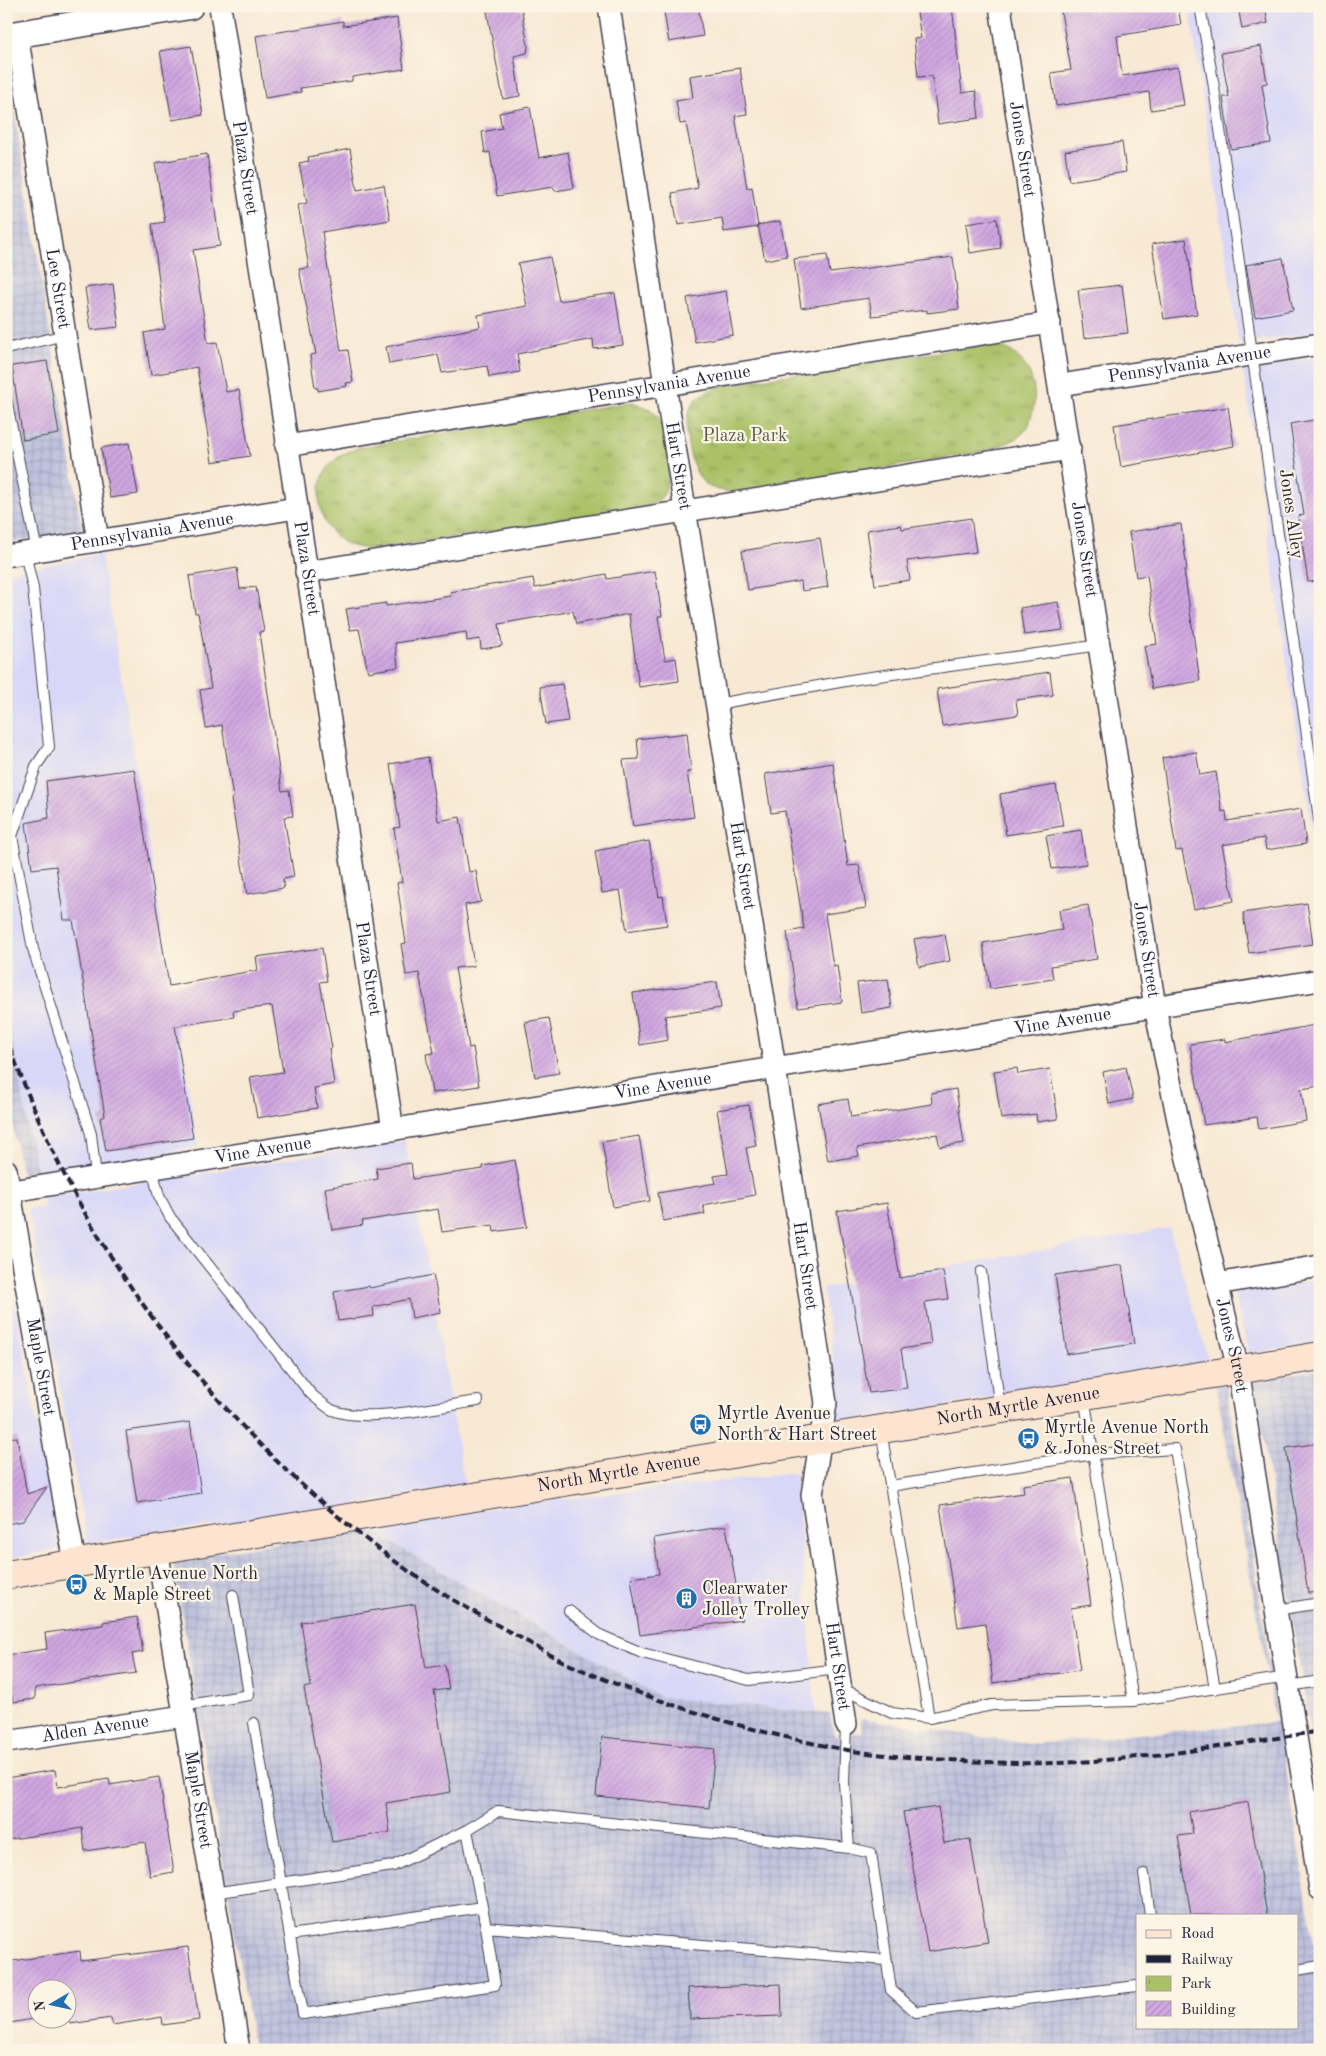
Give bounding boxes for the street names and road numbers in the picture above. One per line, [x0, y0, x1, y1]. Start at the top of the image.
street label: Jones Street [1006, 100, 1039, 199]
street label: Plaza Street [229, 119, 261, 217]
street label: Lee Street [42, 247, 73, 330]
street label: Pennsylvania Avenue [1107, 343, 1272, 386]
street label: Pennsylvania Avenue [586, 362, 752, 406]
street label: Hart Street [662, 420, 694, 512]
street label: Jones Alley [1276, 468, 1306, 561]
street label: Jones Street [1068, 500, 1101, 599]
street label: Pennsylvania Avenue [69, 509, 235, 554]
street label: Plaza Street [290, 520, 323, 617]
street label: Hart Street [726, 820, 758, 911]
street label: Jones Street [1130, 900, 1162, 999]
street label: Plaza Street [352, 920, 384, 1017]
street label: Vine Avenue [1012, 1005, 1112, 1038]
street label: Vine Avenue [613, 1069, 712, 1103]
street label: Vine Avenue [213, 1134, 313, 1167]
street label: Hart Street [789, 1220, 821, 1311]
street label: Jones Street [1212, 1296, 1251, 1394]
street label: Maple Street [23, 1317, 58, 1417]
street label: North Myrtle Avenue [935, 1384, 1101, 1429]
street label: North Myrtle Avenue [536, 1450, 701, 1495]
street label: Hart Street [822, 1621, 853, 1712]
street label: Alden Avenue [40, 1712, 150, 1746]
street label: Maple Street [181, 1749, 215, 1850]

